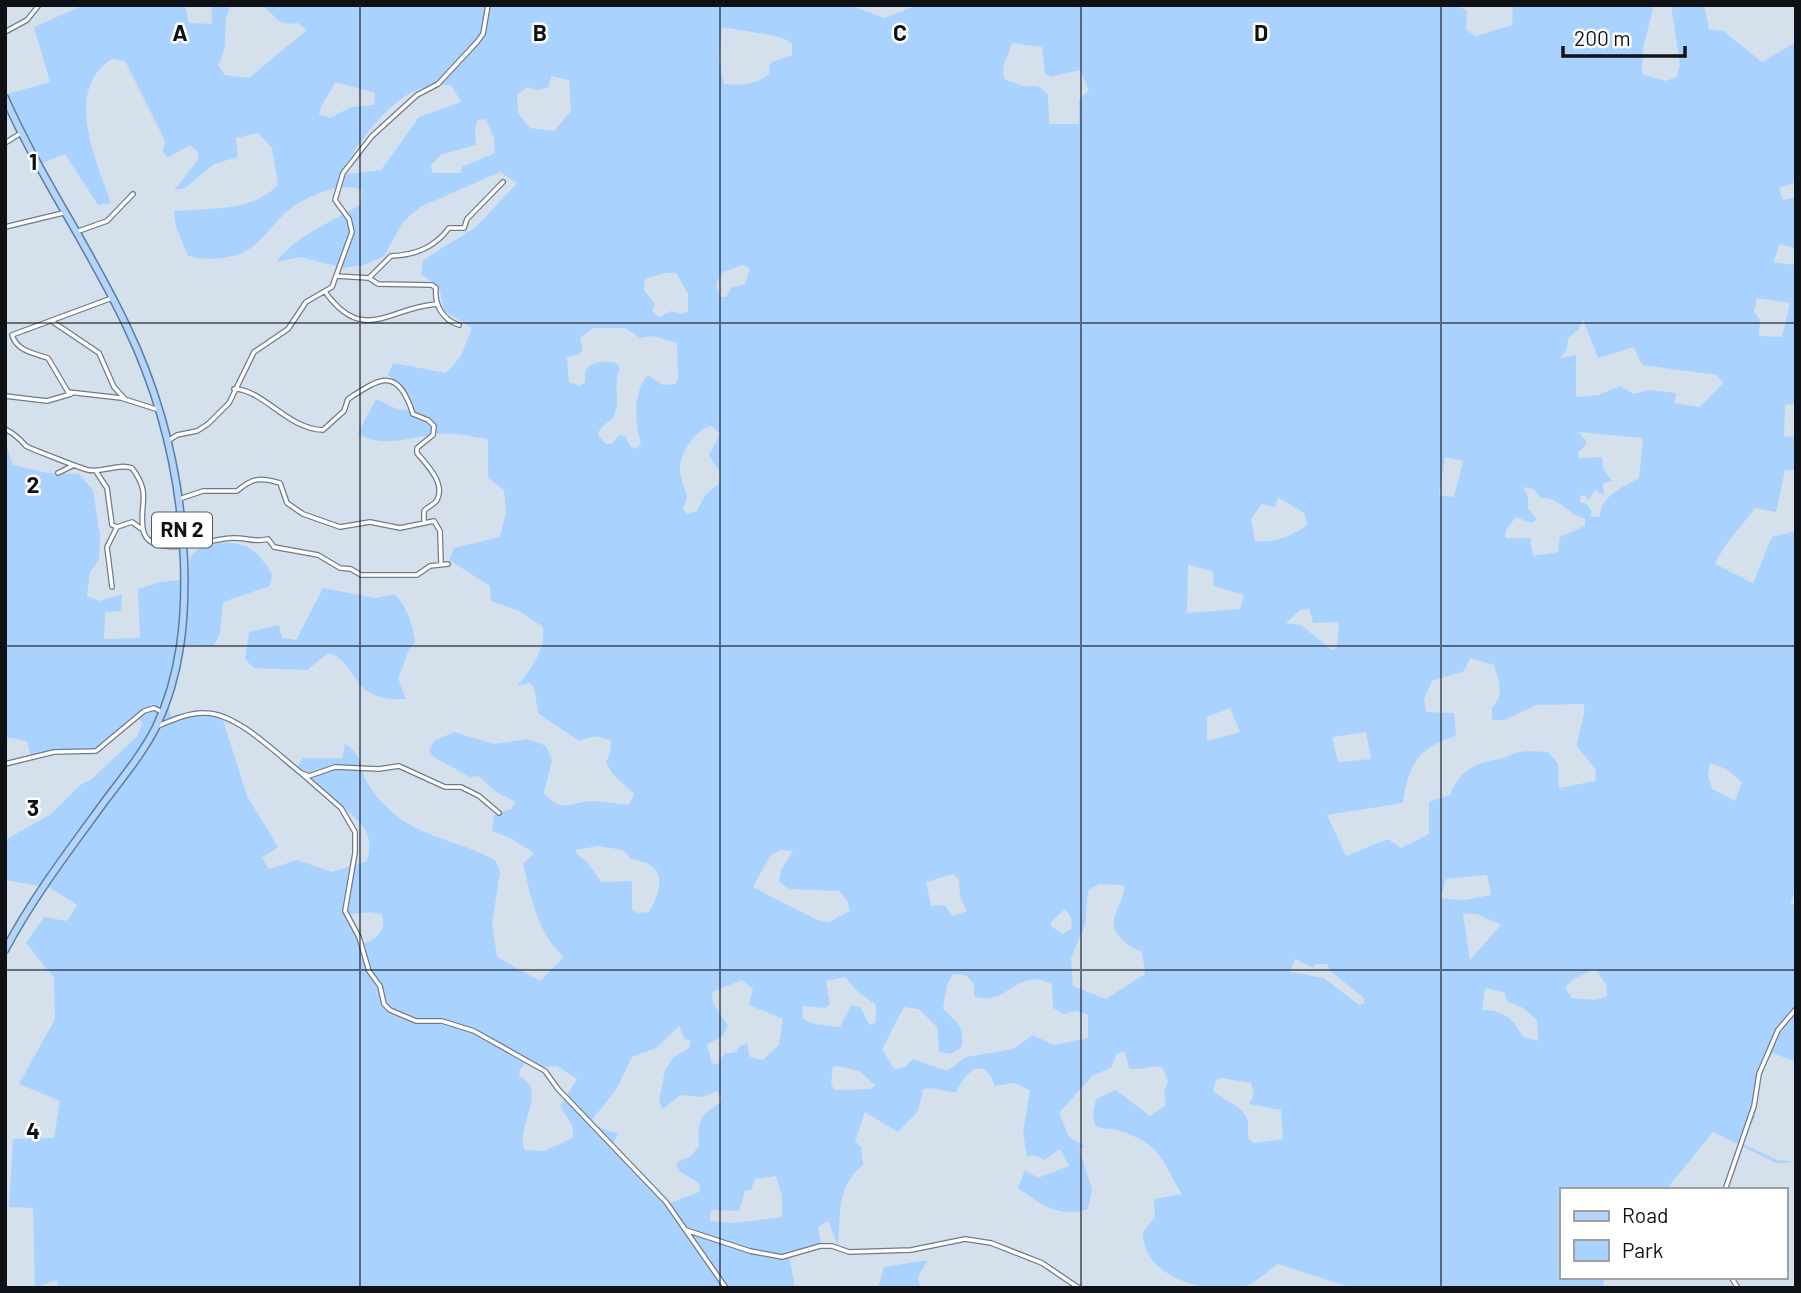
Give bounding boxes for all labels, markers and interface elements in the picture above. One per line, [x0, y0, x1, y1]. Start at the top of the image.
scale bar [1563, 14, 1686, 58]
text: A [172, 18, 188, 46]
text: B [533, 18, 547, 46]
text: C [893, 18, 907, 46]
text: D [1254, 18, 1268, 46]
text: 200 m [1574, 25, 1631, 50]
text: 1 [29, 147, 37, 175]
text: 2 [27, 470, 39, 498]
road number: RN 2 [152, 512, 212, 548]
text: 3 [27, 793, 39, 821]
text: 4 [26, 1116, 40, 1144]
legend [1560, 1188, 1787, 1279]
text: Road [1622, 1202, 1668, 1227]
text: Park [1622, 1237, 1663, 1262]

